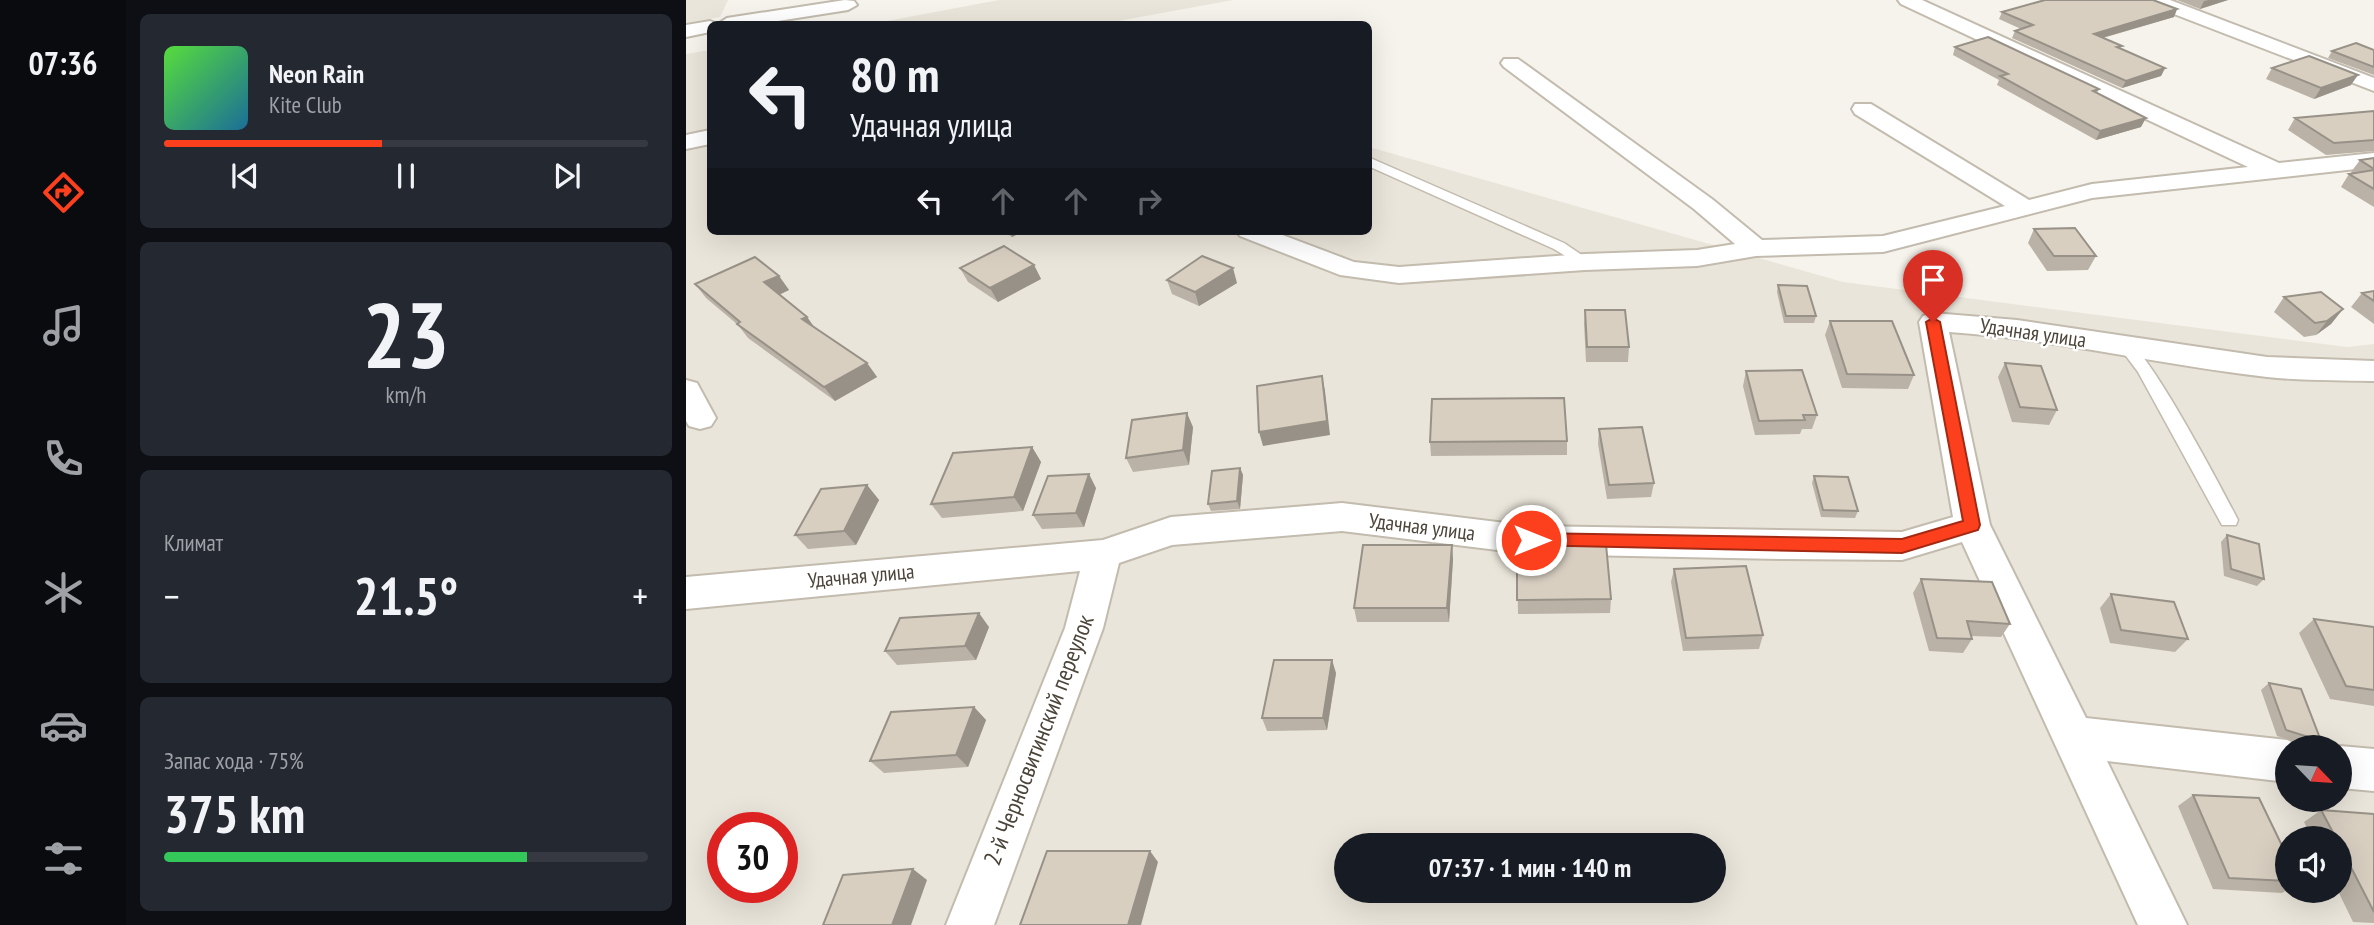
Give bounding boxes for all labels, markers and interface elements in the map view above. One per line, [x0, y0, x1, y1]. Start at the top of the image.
text: 07:36 [28, 42, 98, 84]
text: 80 m [850, 42, 939, 106]
icon: left [735, 49, 826, 140]
text: Neon Rain [269, 57, 364, 90]
text: Kite Club [269, 90, 342, 119]
text: Удачная улица [850, 104, 1013, 146]
icon: previous [226, 157, 264, 195]
icon: pause [387, 157, 425, 195]
icon: next [548, 157, 586, 195]
icon: directions [39, 168, 88, 217]
icon: left [911, 182, 949, 220]
icon: ahead [984, 182, 1022, 220]
icon: ahead [1057, 182, 1095, 220]
icon: right [1130, 182, 1168, 220]
pin [1903, 250, 1963, 322]
icon: arrive [1914, 261, 1952, 299]
text: 23 [363, 275, 450, 393]
icon: music [39, 301, 88, 350]
street label: Удачная улица [1978, 312, 2088, 353]
text: km/h [386, 380, 426, 409]
icon: phone [39, 434, 88, 483]
position arrow [1494, 503, 1568, 577]
street label: Удачная улица [1367, 507, 1477, 546]
text: Климат [164, 528, 223, 557]
street label: Удачная улица [807, 557, 915, 594]
text: 21.5° [354, 562, 458, 629]
icon: climate [39, 568, 88, 617]
text: − [164, 571, 180, 620]
text: + [632, 571, 648, 620]
street label: 2-й Черносвитинский переулок [976, 609, 1101, 870]
icon: car [39, 701, 88, 750]
north arrow [2275, 735, 2352, 812]
map controls [2275, 735, 2352, 903]
text: Запас хода · 75% [164, 746, 304, 775]
text: 375 km [164, 780, 305, 847]
speed limit sign: 30 [707, 812, 798, 903]
button: sound [2275, 826, 2352, 903]
icon: filters [39, 834, 88, 883]
text: 07:37 · 1 мин · 140 m [1429, 851, 1631, 884]

